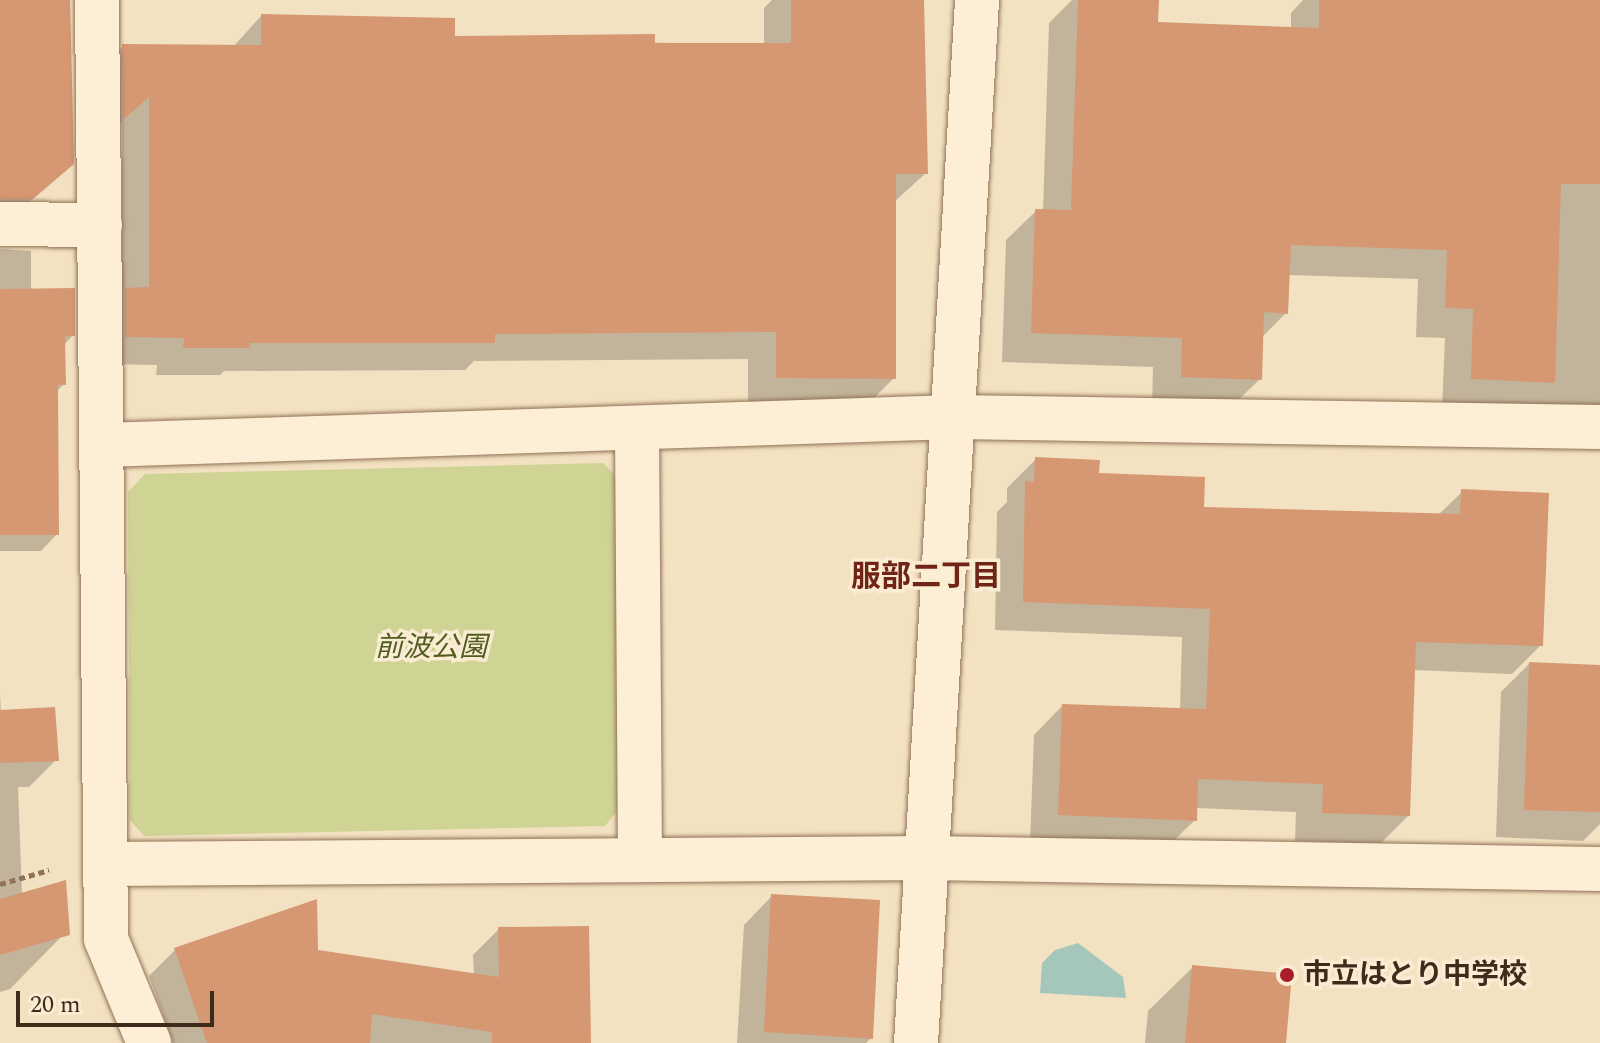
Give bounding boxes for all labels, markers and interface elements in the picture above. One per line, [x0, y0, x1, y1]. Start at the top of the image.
district label: 服部二丁目 [851, 559, 1001, 595]
park label: 前波公園 [375, 631, 487, 665]
place label: 市立はとり中学校 [1303, 958, 1527, 992]
marker: 市立はとり中学校 [1278, 966, 1296, 984]
scale bar [20, 975, 218, 1025]
text: 20 m [30, 987, 81, 1023]

